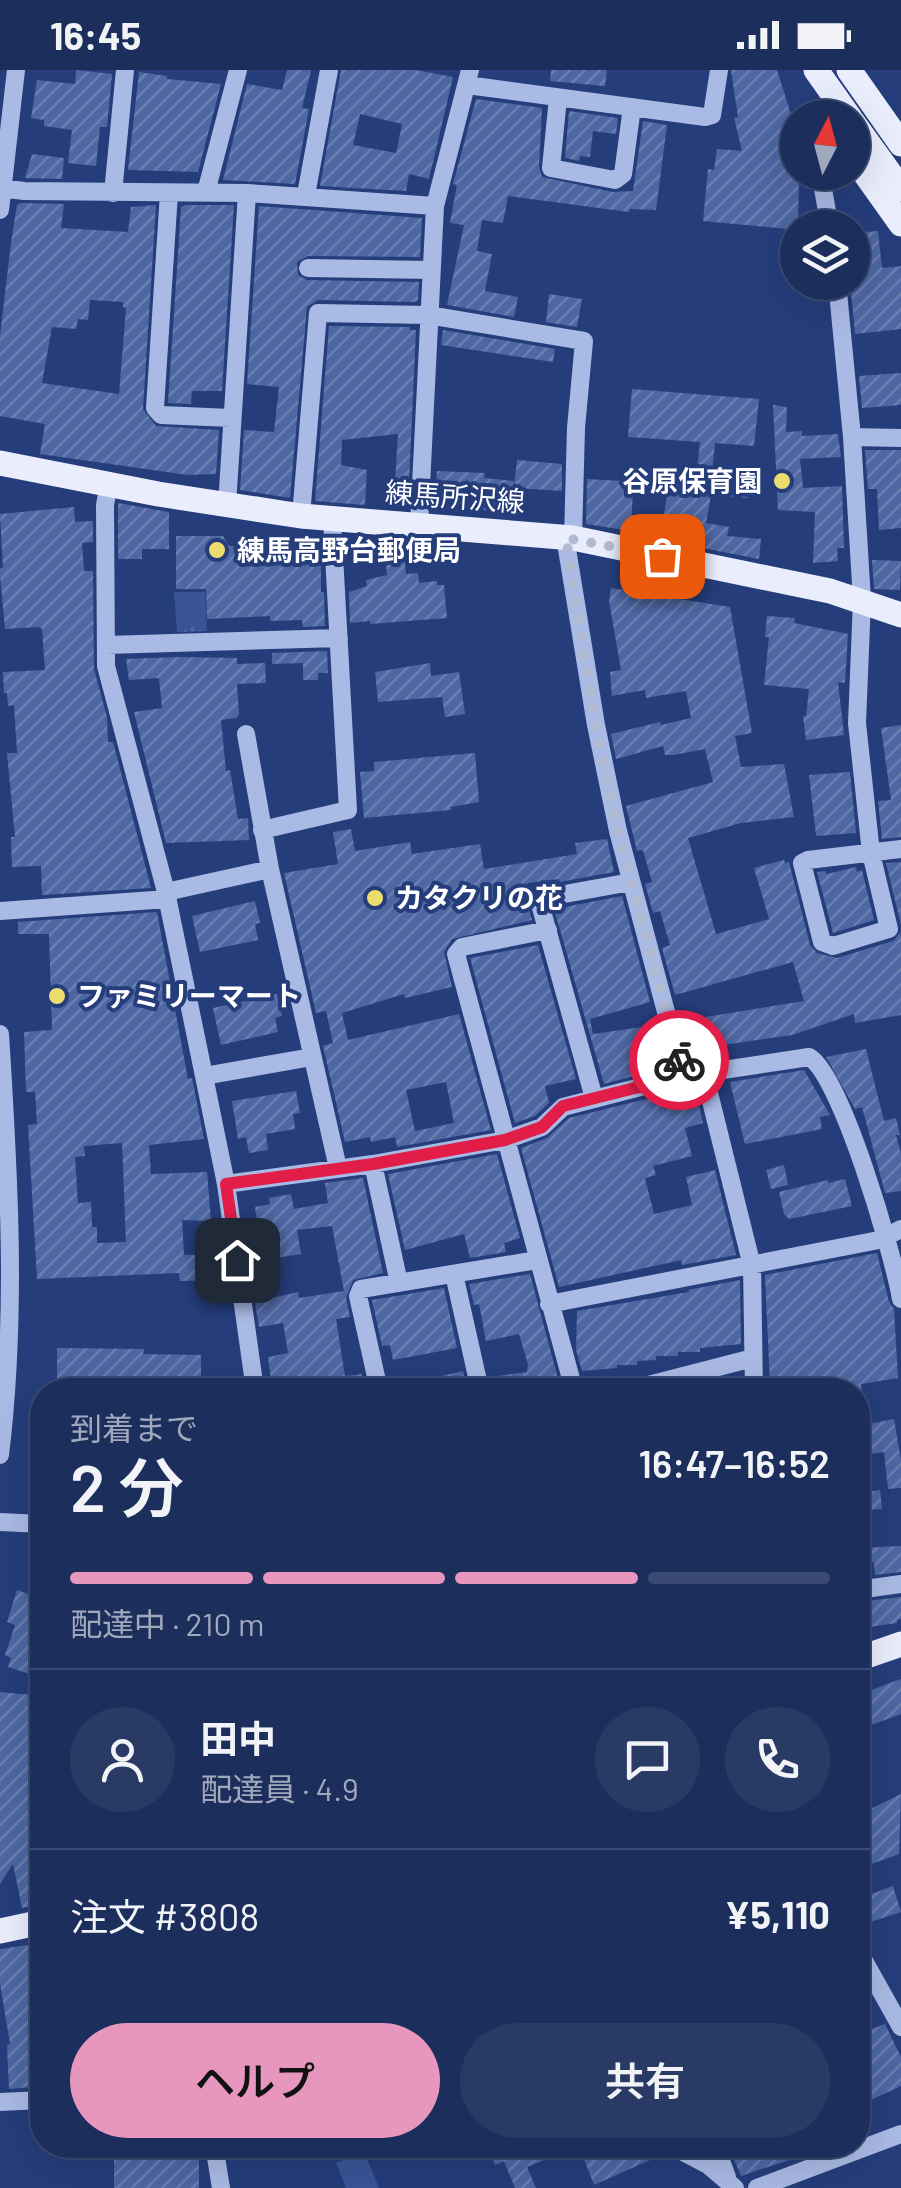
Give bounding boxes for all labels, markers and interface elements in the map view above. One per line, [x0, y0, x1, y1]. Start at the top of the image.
text: 16:45 [50, 12, 141, 58]
north arrow [780, 100, 870, 190]
map controls [780, 100, 870, 300]
button: layers [780, 210, 870, 300]
place label: 谷原保育園 [622, 463, 762, 497]
marker: 谷原保育園 [771, 470, 793, 492]
street label: 練馬所沢線 [384, 474, 526, 518]
pin [620, 514, 705, 599]
icon: bag [635, 529, 690, 584]
place label: 練馬高野台郵便局 [237, 532, 461, 566]
marker: 練馬高野台郵便局 [206, 539, 228, 561]
place label: カタクリの花 [395, 880, 563, 914]
marker: カタクリの花 [364, 887, 386, 909]
place label: ファミリーマート [77, 978, 301, 1012]
marker: ファミリーマート [46, 985, 68, 1007]
courier [629, 1010, 729, 1110]
icon: bike [652, 1033, 707, 1088]
pin [195, 1218, 280, 1303]
icon: home [210, 1233, 265, 1288]
text: 到着まで [70, 1408, 198, 1446]
text: 16:47–16:52 [639, 1440, 830, 1486]
text: 2 分 [70, 1447, 184, 1525]
text: 配達中 · 210 m [70, 1604, 264, 1642]
button: person [70, 1707, 175, 1812]
button: chat [595, 1707, 700, 1812]
button: phone [725, 1707, 830, 1812]
text: 田中 [200, 1715, 276, 1761]
text: 配達員 · 4.9 [200, 1769, 359, 1807]
text: ¥5,110 [725, 1891, 830, 1937]
text: 注文 #3808 [70, 1893, 259, 1939]
button: ヘルプ [70, 2023, 440, 2138]
button: 共有 [460, 2023, 830, 2138]

